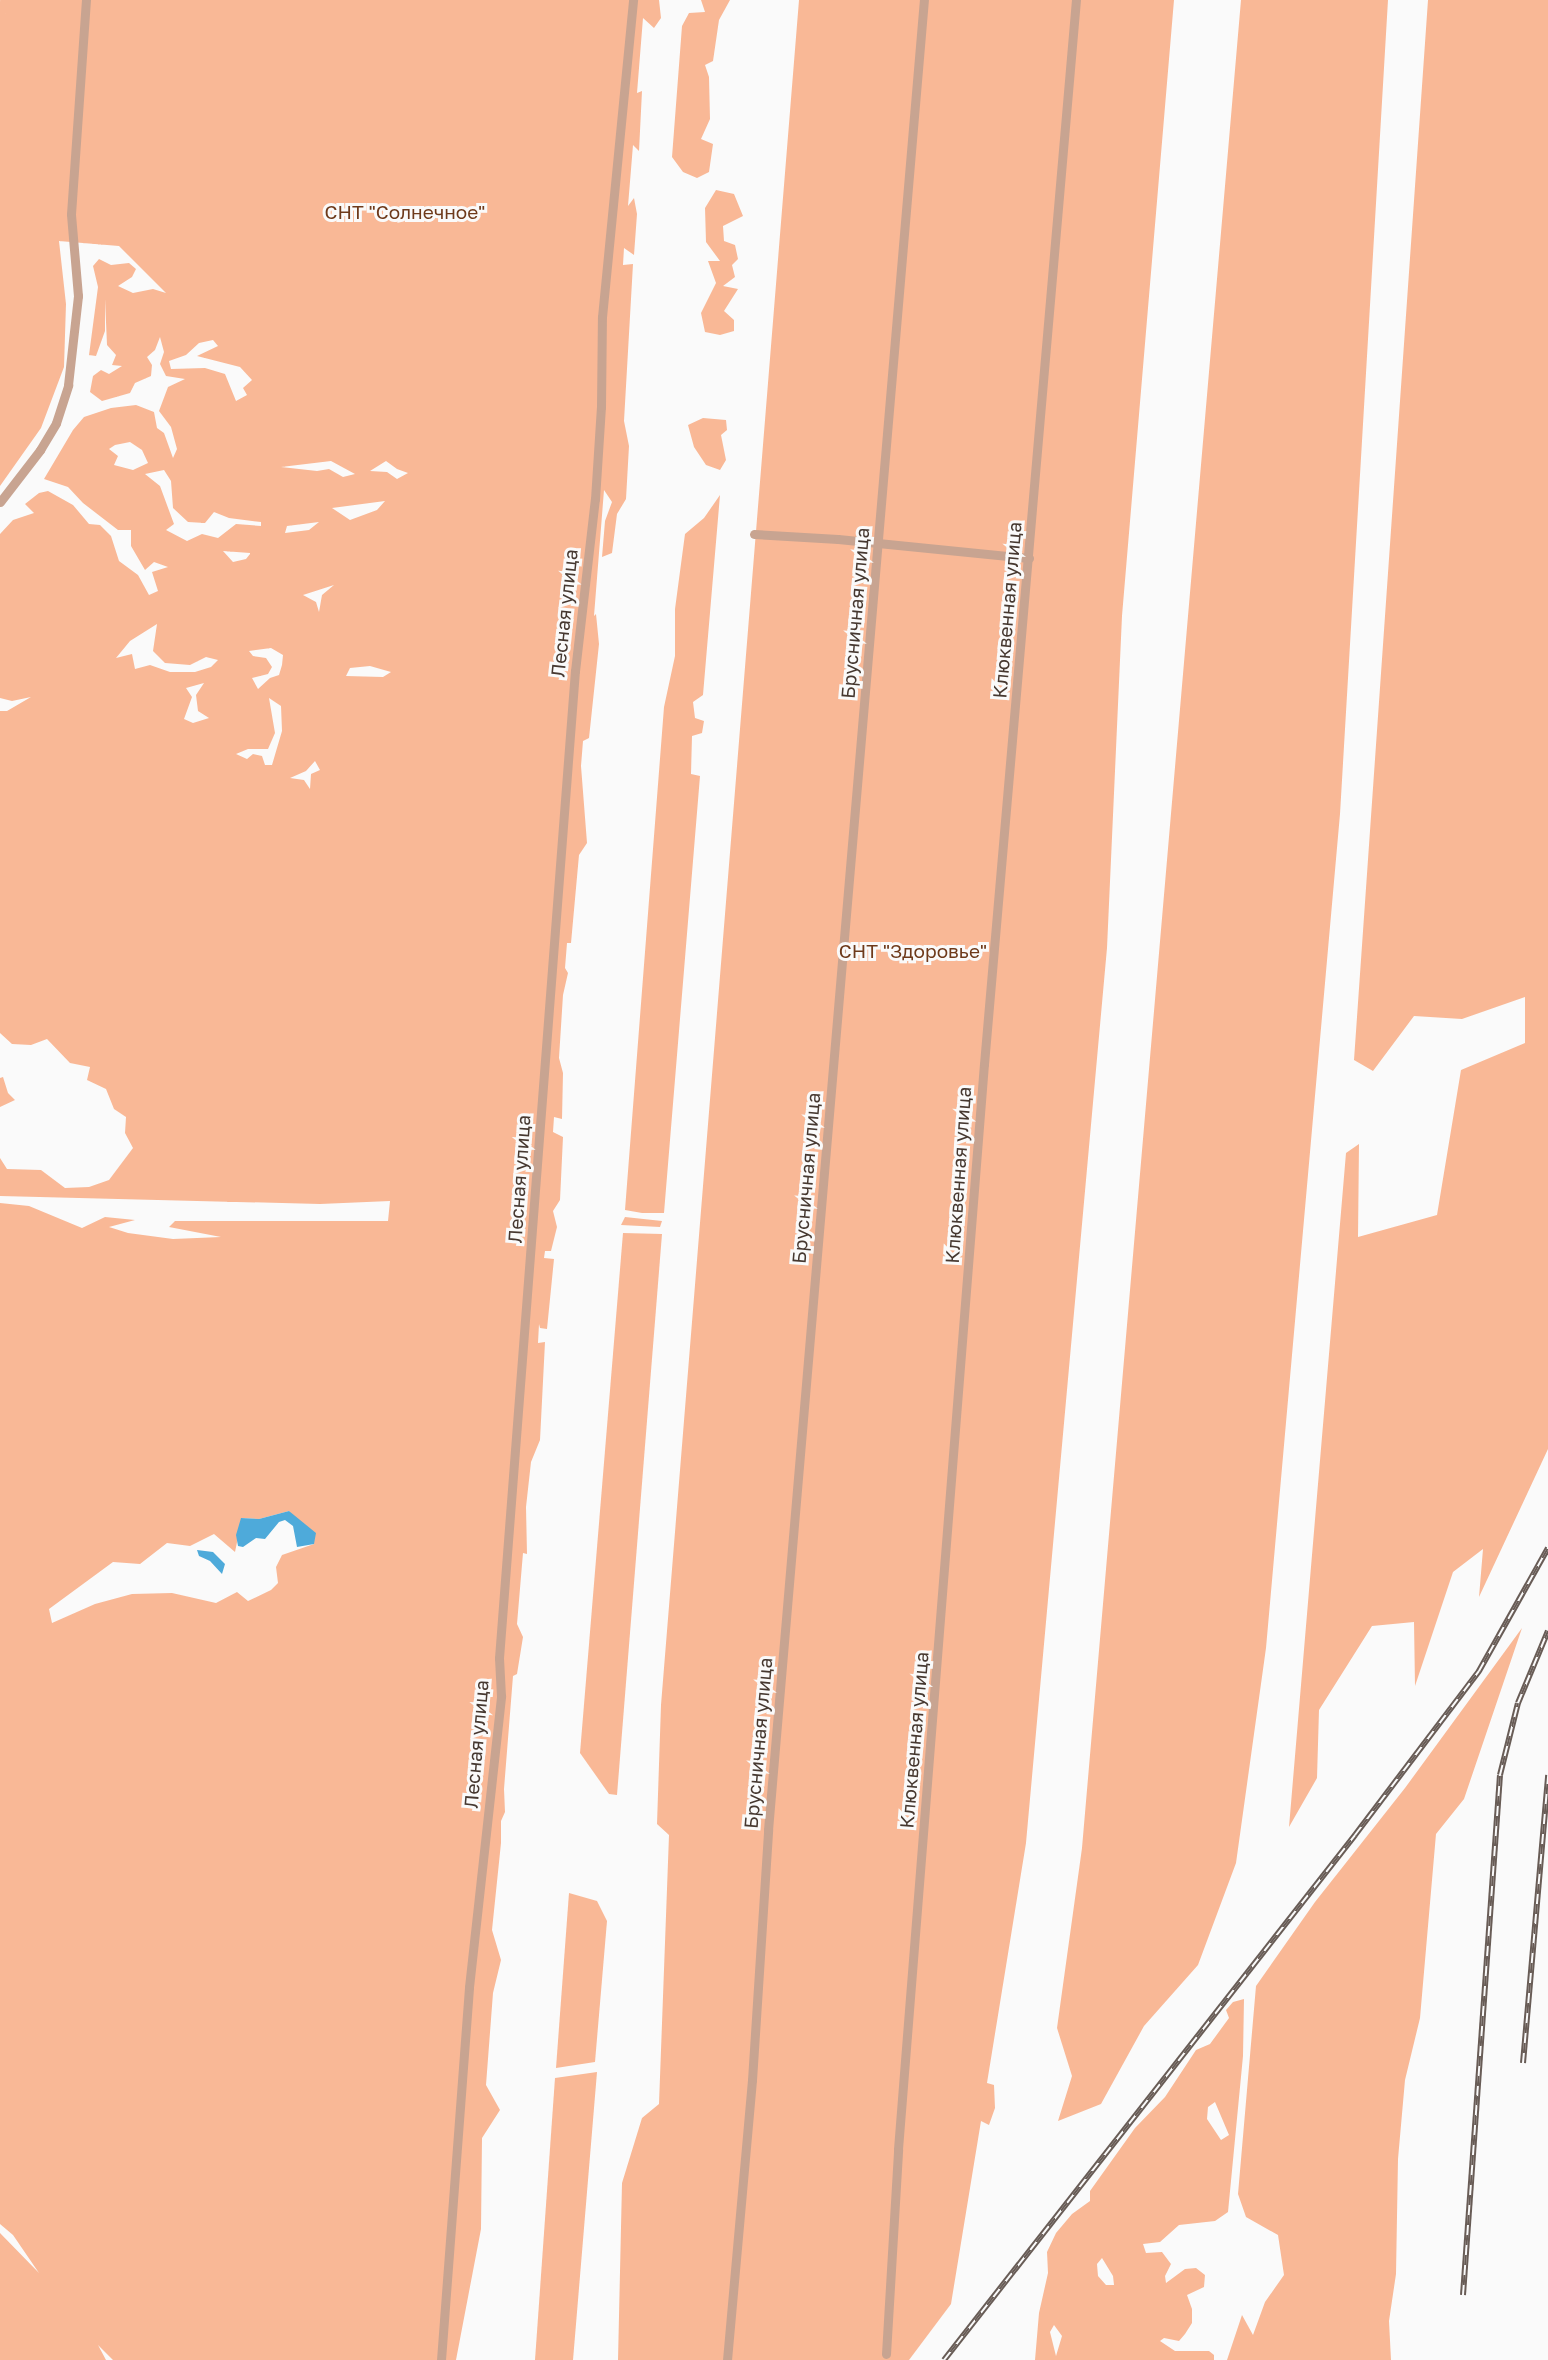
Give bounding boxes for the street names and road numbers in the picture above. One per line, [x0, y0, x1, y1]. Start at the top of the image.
street label: Клюквенная улица [988, 521, 1026, 699]
street label: Брусничная улица [836, 526, 874, 700]
street label: Лесная улица [546, 548, 582, 678]
street label: Клюквенная улица [940, 1086, 976, 1264]
street label: Брусничная улица [787, 1091, 825, 1265]
street label: Лесная улица [503, 1114, 535, 1244]
street label: Клюквенная улица [895, 1651, 933, 1829]
street label: Брусничная улица [739, 1656, 777, 1830]
street label: Лесная улица [459, 1679, 493, 1809]

